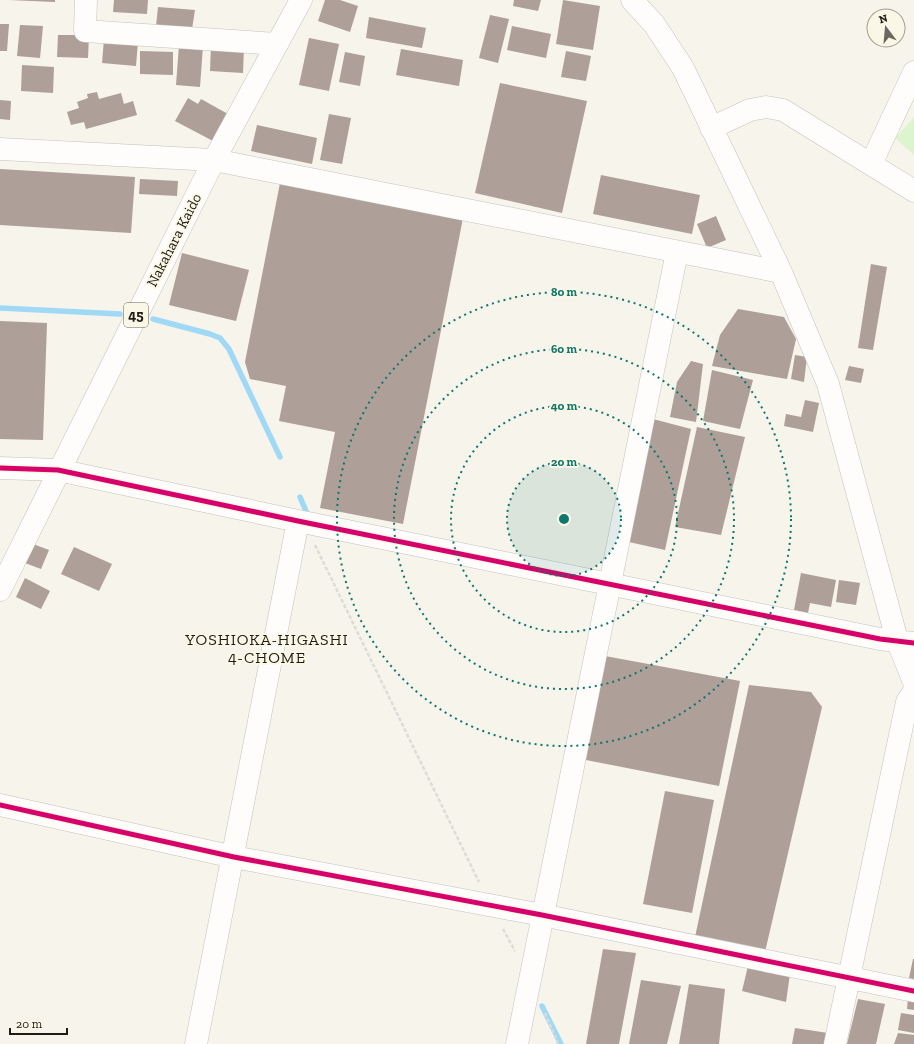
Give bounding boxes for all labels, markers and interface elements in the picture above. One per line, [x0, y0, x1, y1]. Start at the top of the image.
north arrow [866, 8, 906, 48]
text: N [878, 11, 890, 26]
street label: Nakahara Kaido [143, 190, 205, 290]
text: 80 m [551, 285, 578, 299]
road number: 45 [124, 303, 148, 327]
text: 60 m [551, 342, 578, 356]
text: 40 m [551, 399, 578, 413]
text: 20 m [551, 455, 578, 469]
centre of rings [557, 512, 571, 526]
district label: YOSHIOKA-HIGASHI 4-CHOME [184, 630, 349, 667]
scale bar [10, 1010, 67, 1036]
text: 20 m [16, 1017, 43, 1031]

